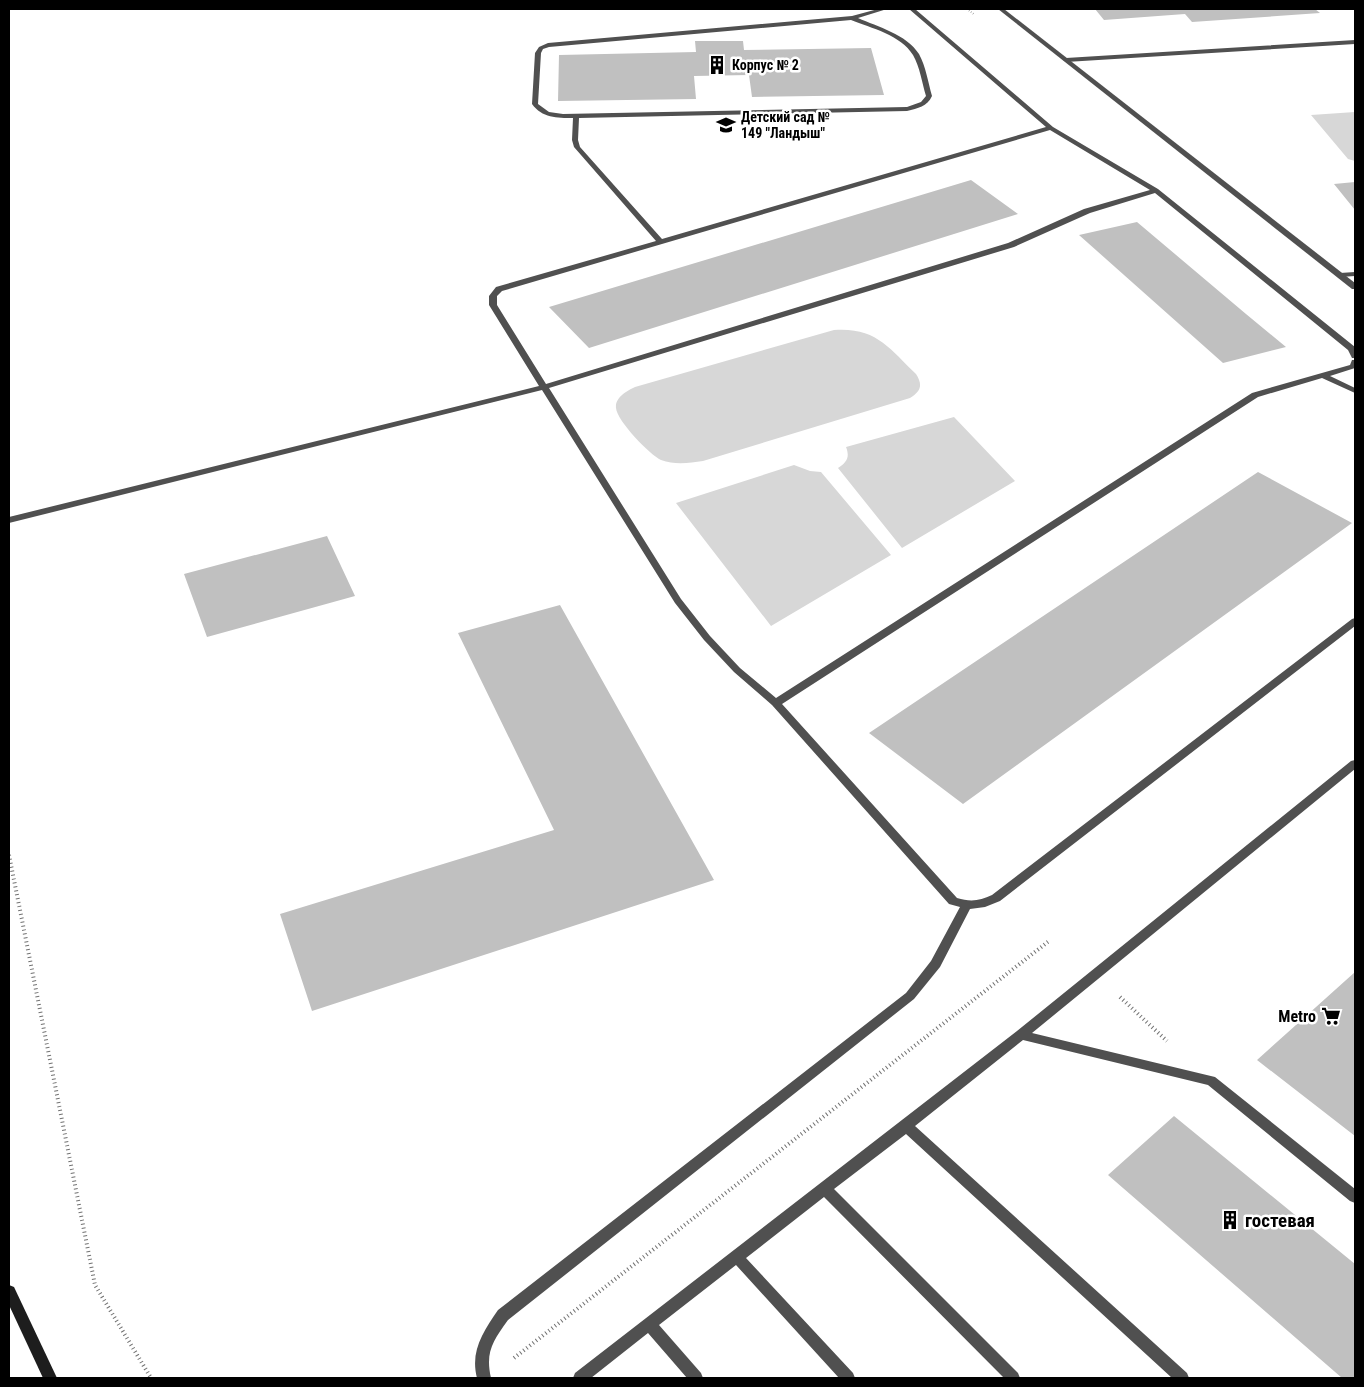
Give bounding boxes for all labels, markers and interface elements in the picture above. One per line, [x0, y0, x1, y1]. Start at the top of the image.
building icon: Корпус № 2 [706, 54, 728, 76]
place label: Корпус № 2 [732, 57, 799, 73]
place label: Детский сад № 149 "Ландыш" [741, 109, 830, 141]
school or university icon: Детский сад № 149 "Ландыш" [715, 114, 737, 136]
supermarket icon: Metro [1320, 1005, 1342, 1027]
place label: Metro [1278, 1007, 1316, 1026]
building icon: гостевая [1219, 1209, 1241, 1231]
place label: гостевая [1245, 1209, 1315, 1232]

